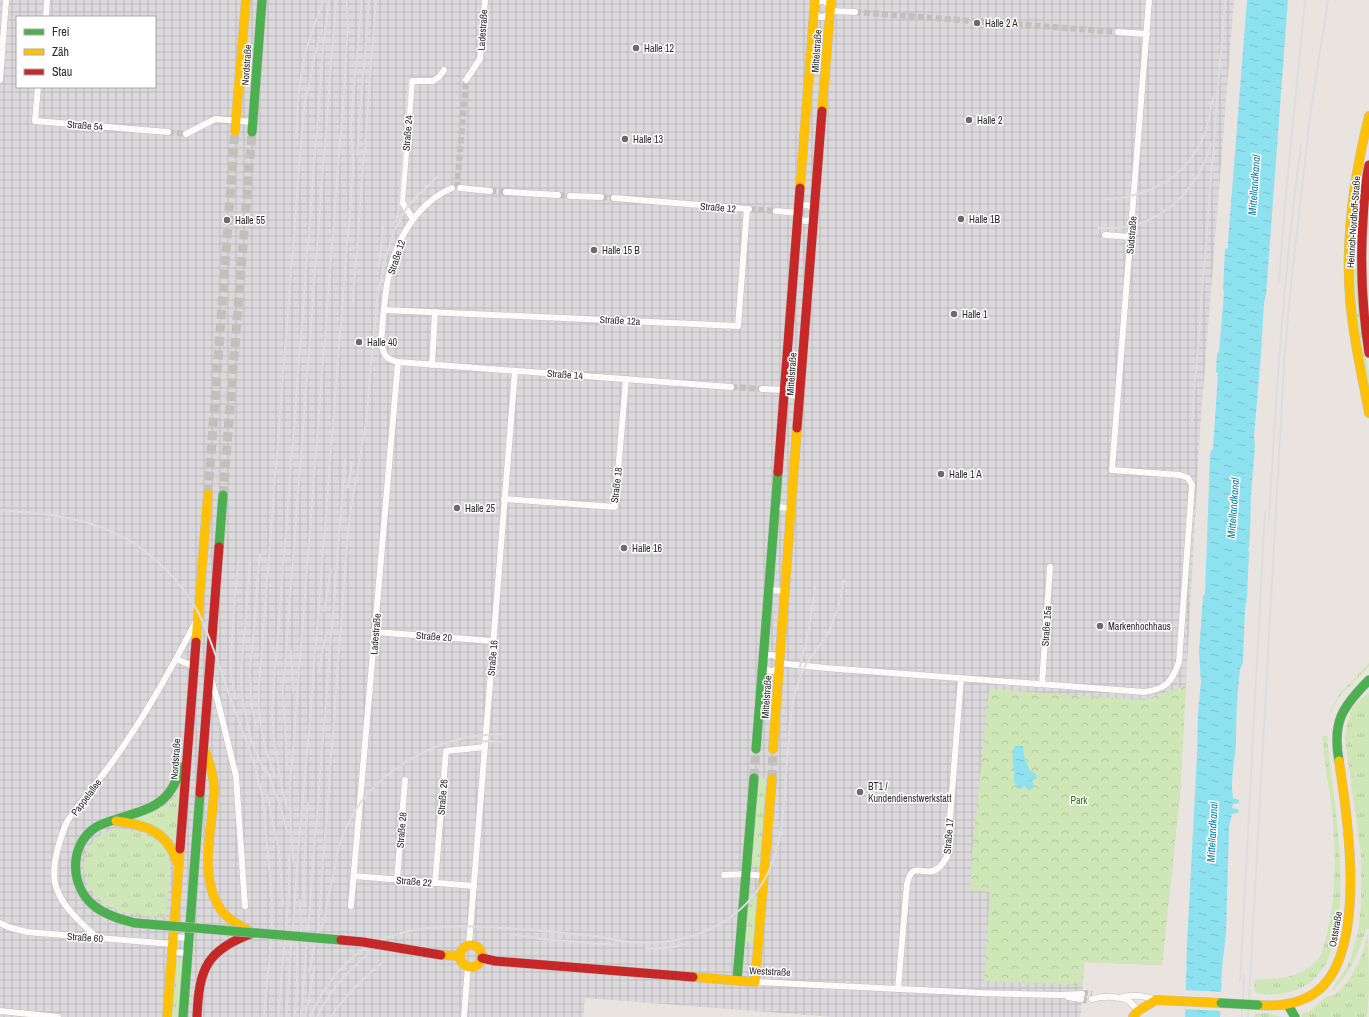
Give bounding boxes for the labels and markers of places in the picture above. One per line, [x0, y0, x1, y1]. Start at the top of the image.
place label: Halle 2 A [985, 17, 1018, 30]
marker: Halle 2 A [972, 18, 982, 28]
place label: Halle 12 [644, 42, 675, 55]
marker: Halle 12 [631, 43, 641, 53]
place label: Halle 2 [977, 114, 1003, 127]
marker: Halle 2 [964, 115, 974, 125]
place label: Halle 13 [633, 133, 664, 146]
marker: Halle 13 [620, 134, 630, 144]
place label: Halle 1B [969, 213, 1001, 226]
place label: Halle 55 [235, 214, 266, 227]
marker: Halle 1B [956, 214, 966, 224]
marker: Halle 55 [222, 215, 232, 225]
place label: Halle 15 B [602, 244, 640, 257]
marker: Halle 15 B [589, 245, 599, 255]
place label: Halle 1 [962, 308, 988, 321]
marker: Halle 1 [949, 309, 959, 319]
place label: Halle 40 [367, 336, 398, 349]
marker: Halle 40 [354, 337, 364, 347]
place label: Halle 1 A [949, 468, 982, 481]
marker: Halle 1 A [936, 469, 946, 479]
place label: Halle 25 [465, 502, 496, 515]
marker: Halle 25 [452, 503, 462, 513]
place label: Halle 16 [632, 542, 663, 555]
marker: Halle 16 [619, 543, 629, 553]
place label: Markenhochhaus [1108, 620, 1171, 633]
marker: Markenhochhaus [1095, 621, 1105, 631]
place label: BT1 / Kundendienstwerkstatt [868, 780, 952, 805]
marker: BT1 / Kundendienstwerkstatt [855, 787, 865, 797]

